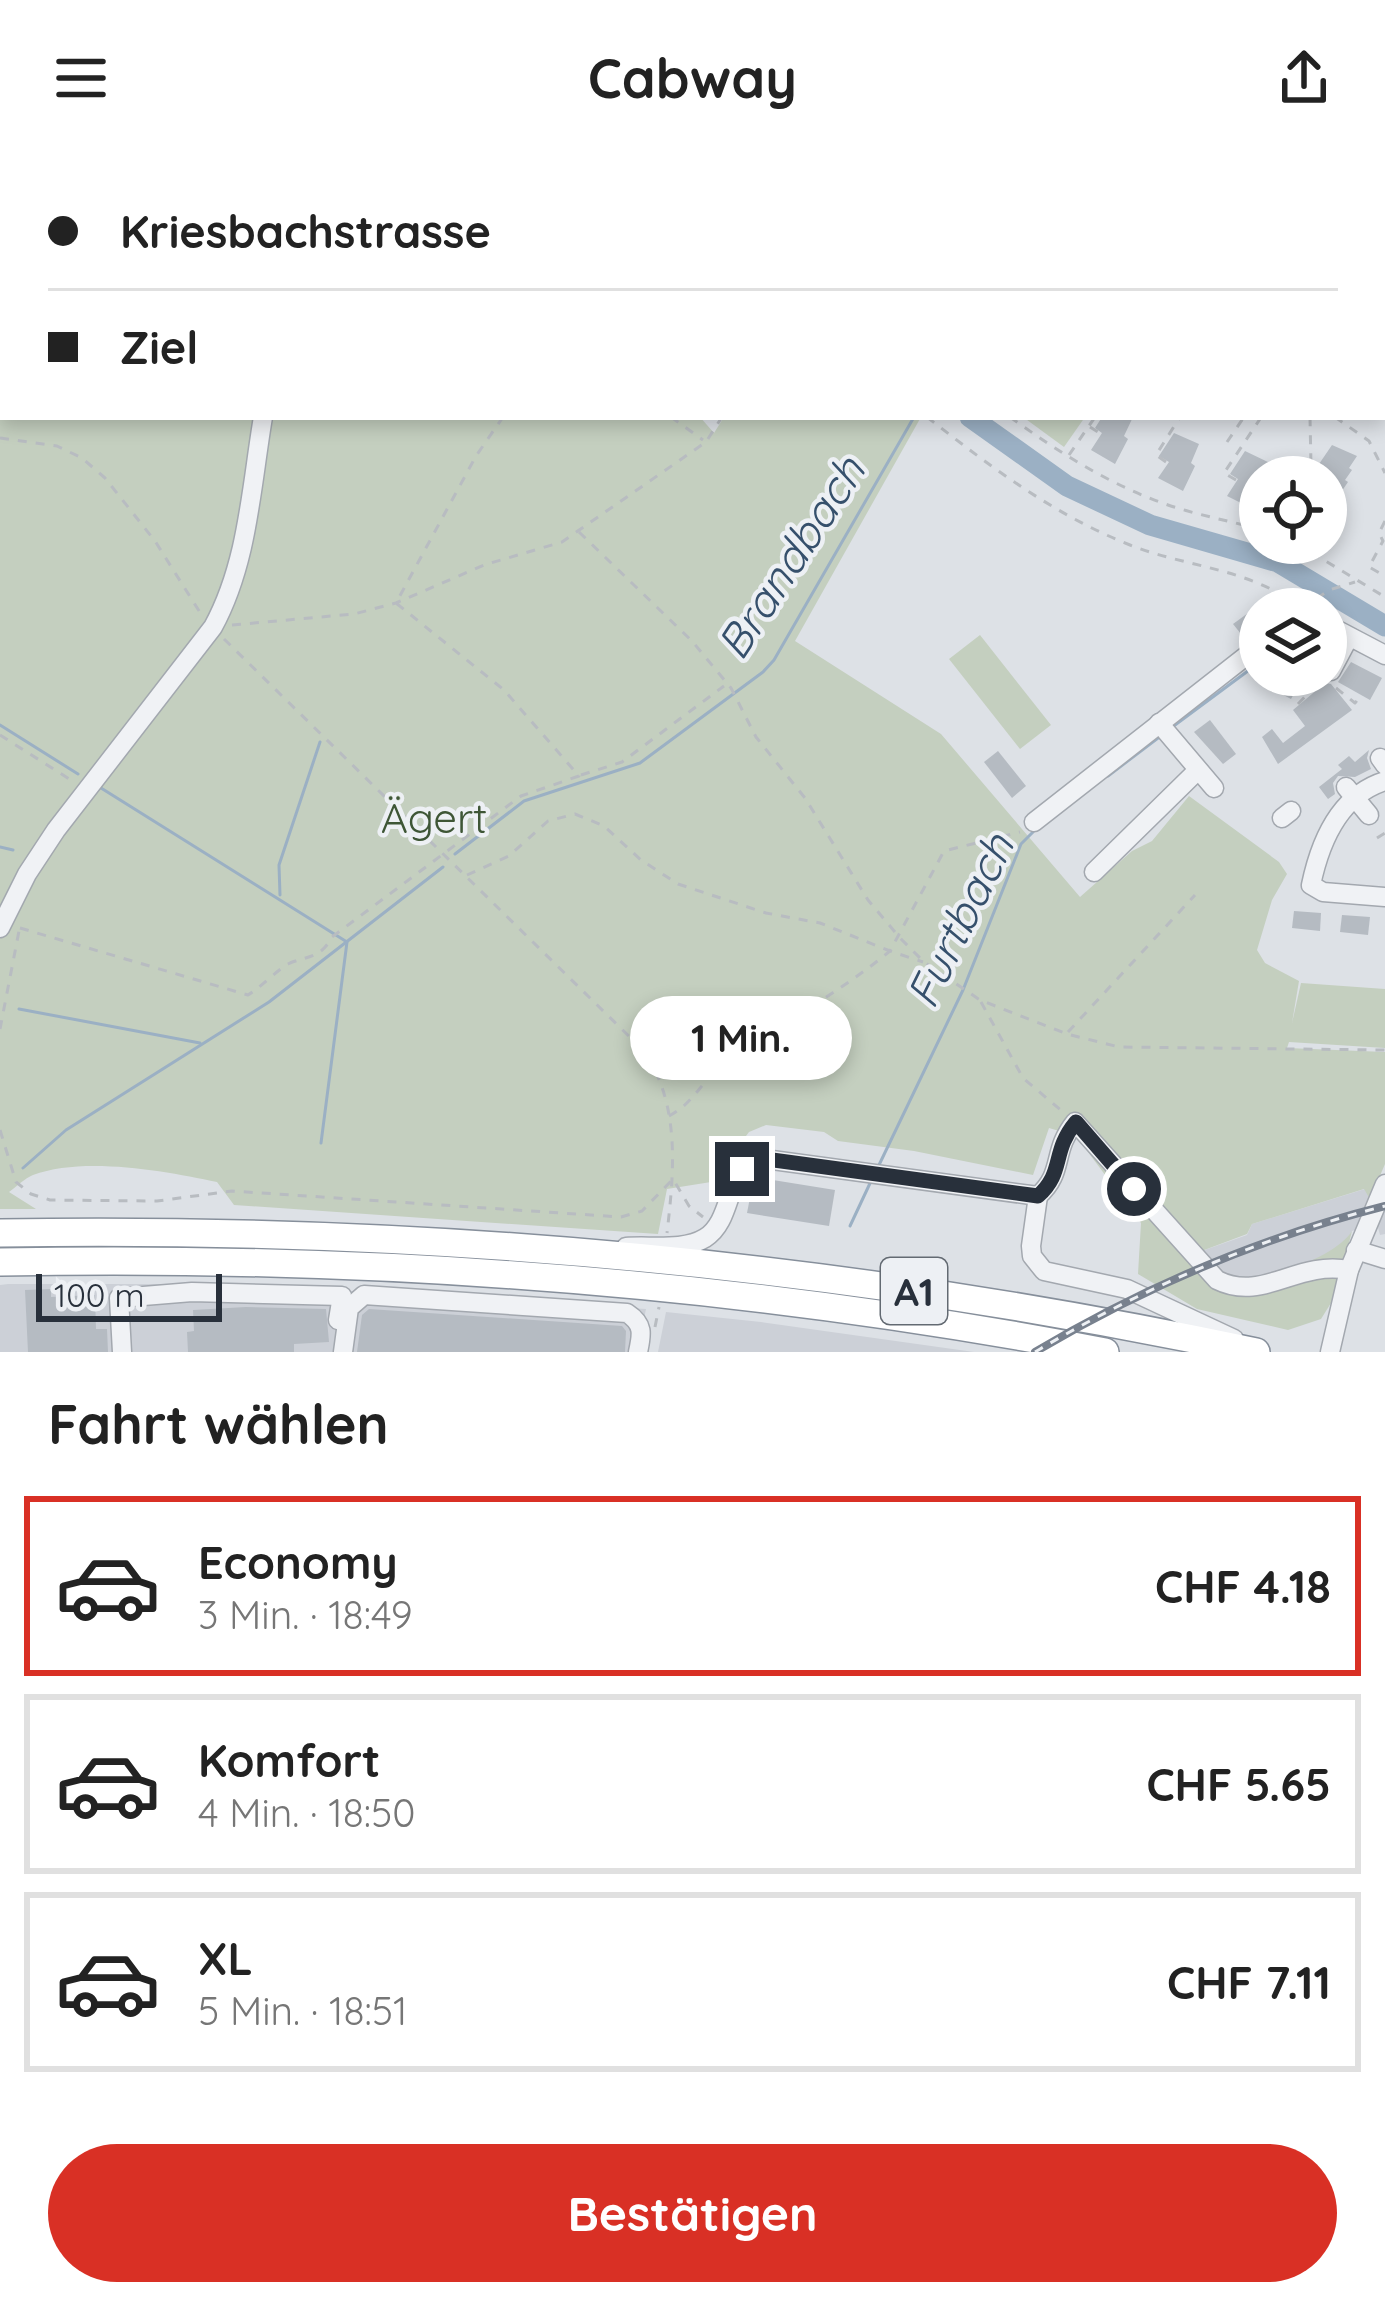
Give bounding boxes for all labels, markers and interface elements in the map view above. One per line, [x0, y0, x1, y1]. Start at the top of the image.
text: Cabway [588, 44, 797, 112]
icon: menu [48, 45, 114, 111]
icon: share [1271, 45, 1337, 111]
text: Kriesbachstrasse [120, 203, 491, 259]
text: Ziel [120, 319, 198, 375]
water label: Brandbach [704, 444, 877, 669]
map controls [1239, 456, 1347, 696]
button: locate [1239, 456, 1347, 564]
button: layers [1239, 588, 1347, 696]
park label: Ägert [381, 791, 487, 844]
water label: Furtbach [893, 823, 1026, 1016]
callout: 1 Min. [631, 995, 853, 1079]
text: 1 Min. [691, 1013, 791, 1062]
route end [715, 1142, 769, 1196]
route start [1107, 1162, 1161, 1216]
road number: A1 [881, 1258, 947, 1324]
scale bar [36, 1268, 222, 1321]
text: 100 m [54, 1274, 145, 1315]
text: Fahrt wählen [48, 1390, 389, 1458]
icon: car [54, 1532, 162, 1640]
text: Economy [198, 1534, 398, 1590]
text: CHF 4.18 [1155, 1558, 1331, 1614]
text: 3 Min. · 18:49 [198, 1590, 413, 1639]
icon: car [54, 1730, 162, 1838]
text: Komfort [198, 1732, 380, 1788]
text: CHF 5.65 [1146, 1756, 1331, 1812]
text: 4 Min. · 18:50 [198, 1788, 416, 1837]
icon: car [54, 1928, 162, 2036]
text: XL [198, 1930, 253, 1986]
text: CHF 7.11 [1167, 1954, 1331, 2010]
text: 5 Min. · 18:51 [198, 1986, 407, 2035]
button: Bestätigen [48, 2144, 1337, 2282]

